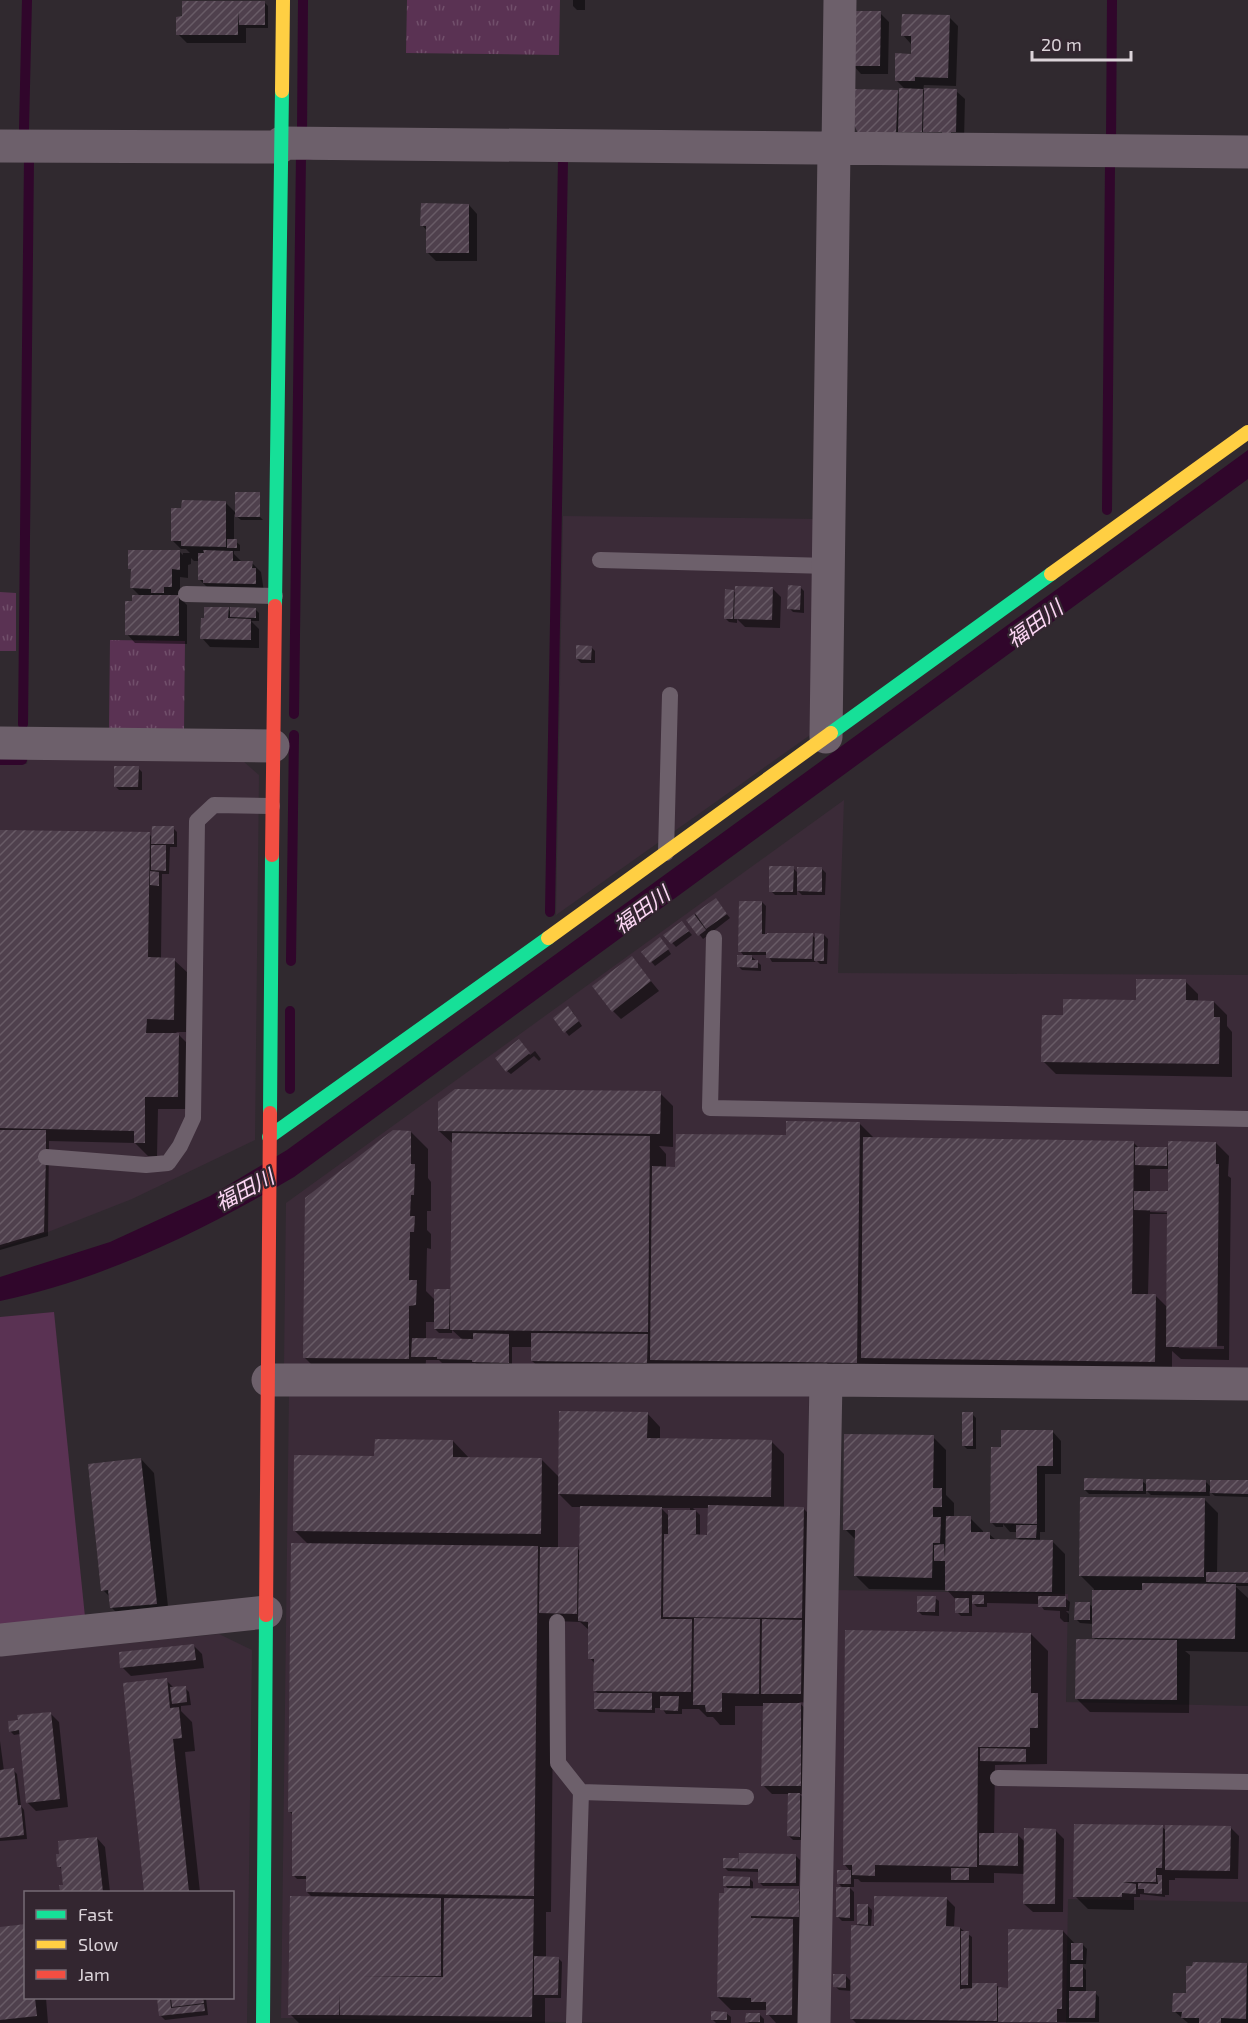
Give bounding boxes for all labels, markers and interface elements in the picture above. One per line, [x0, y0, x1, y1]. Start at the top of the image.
scale bar [1032, 24, 1131, 62]
text: 20 m [1041, 33, 1082, 55]
water label: 福田川 [1001, 593, 1068, 652]
water label: 福田川 [608, 879, 675, 938]
water label: 福田川 [210, 1162, 279, 1215]
legend [24, 1891, 234, 1999]
text: Fast [78, 1903, 113, 1925]
text: Slow [78, 1933, 119, 1955]
text: Jam [78, 1963, 110, 1985]

